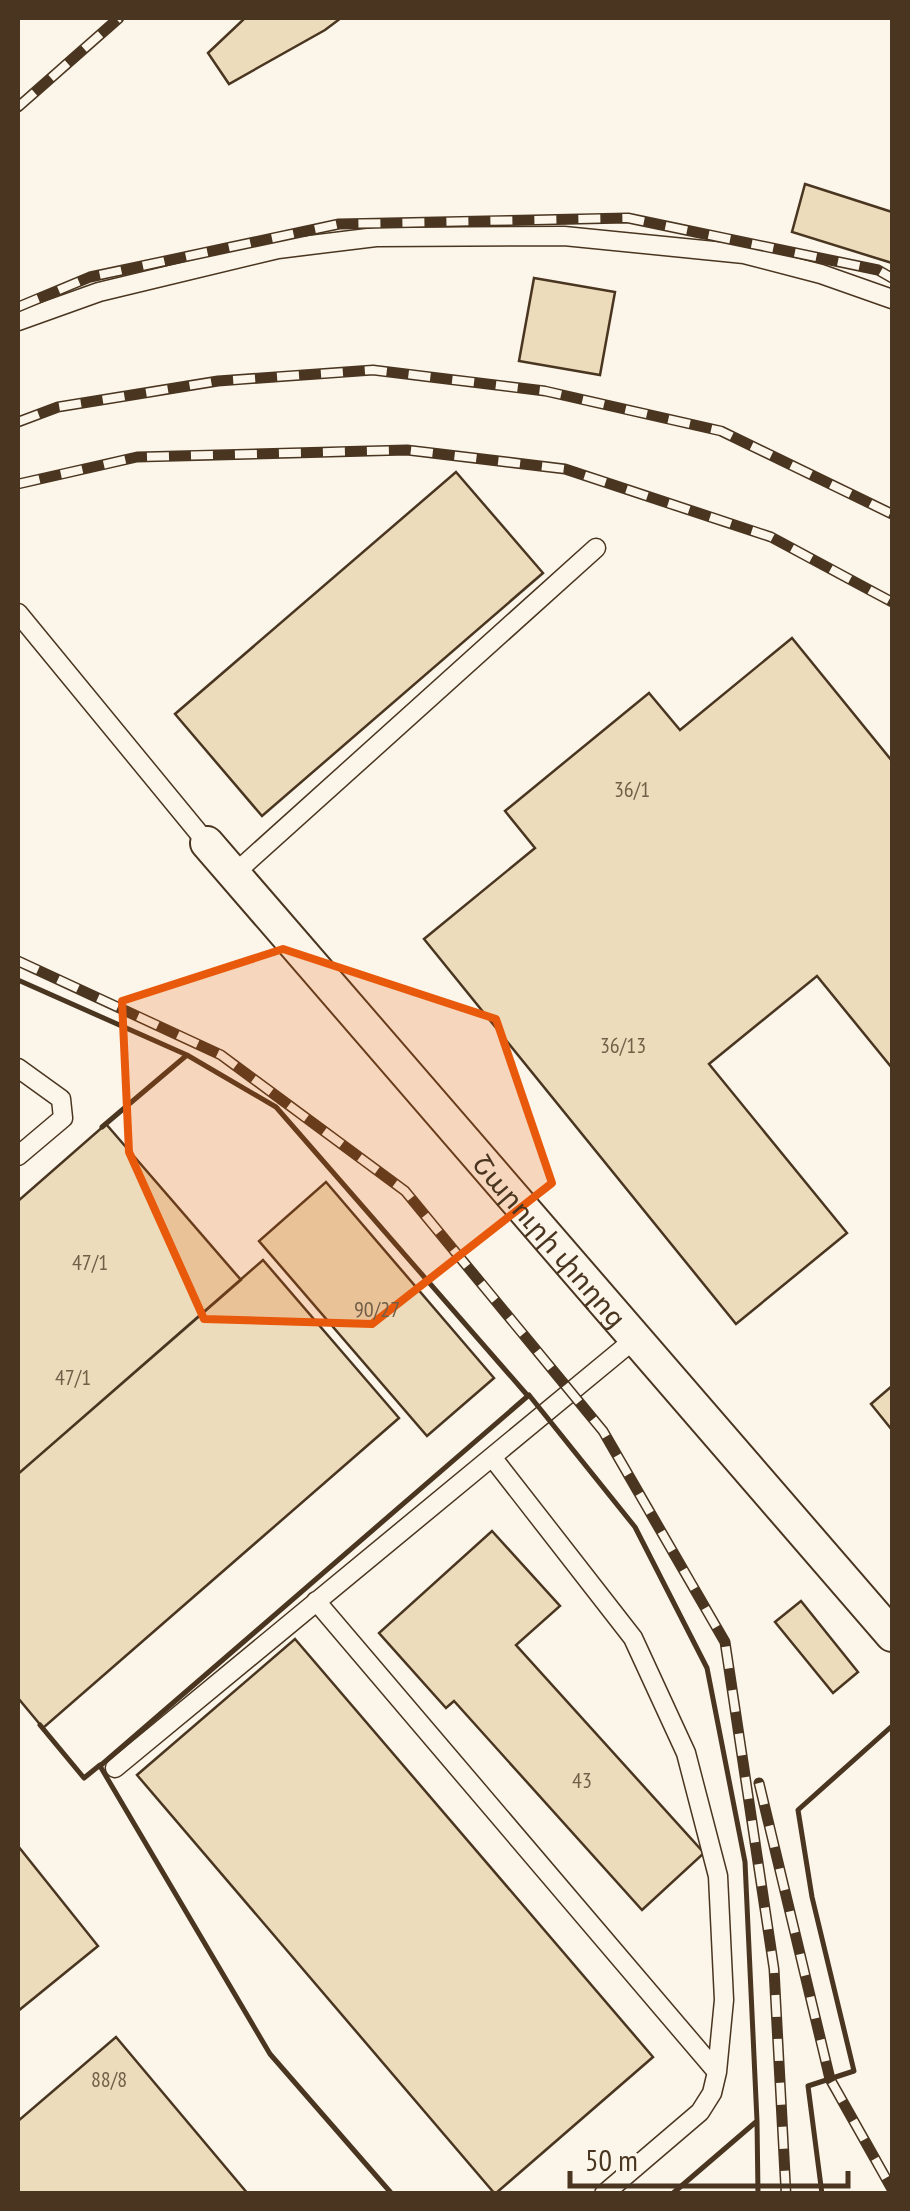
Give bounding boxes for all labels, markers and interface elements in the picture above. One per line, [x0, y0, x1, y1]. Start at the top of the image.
house number: 36/1 [614, 775, 650, 803]
house number: 36/13 [600, 1031, 646, 1059]
street label: Շարուրի փողոց [465, 1146, 636, 1335]
house number: 47/1 [72, 1248, 108, 1276]
house number: 90/27 [354, 1295, 400, 1323]
house number: 47/1 [55, 1363, 91, 1391]
house number: 43 [572, 1766, 592, 1794]
house number: 88/8 [91, 2065, 127, 2093]
scale bar [570, 2126, 848, 2188]
text: 50 m [585, 2140, 638, 2179]

